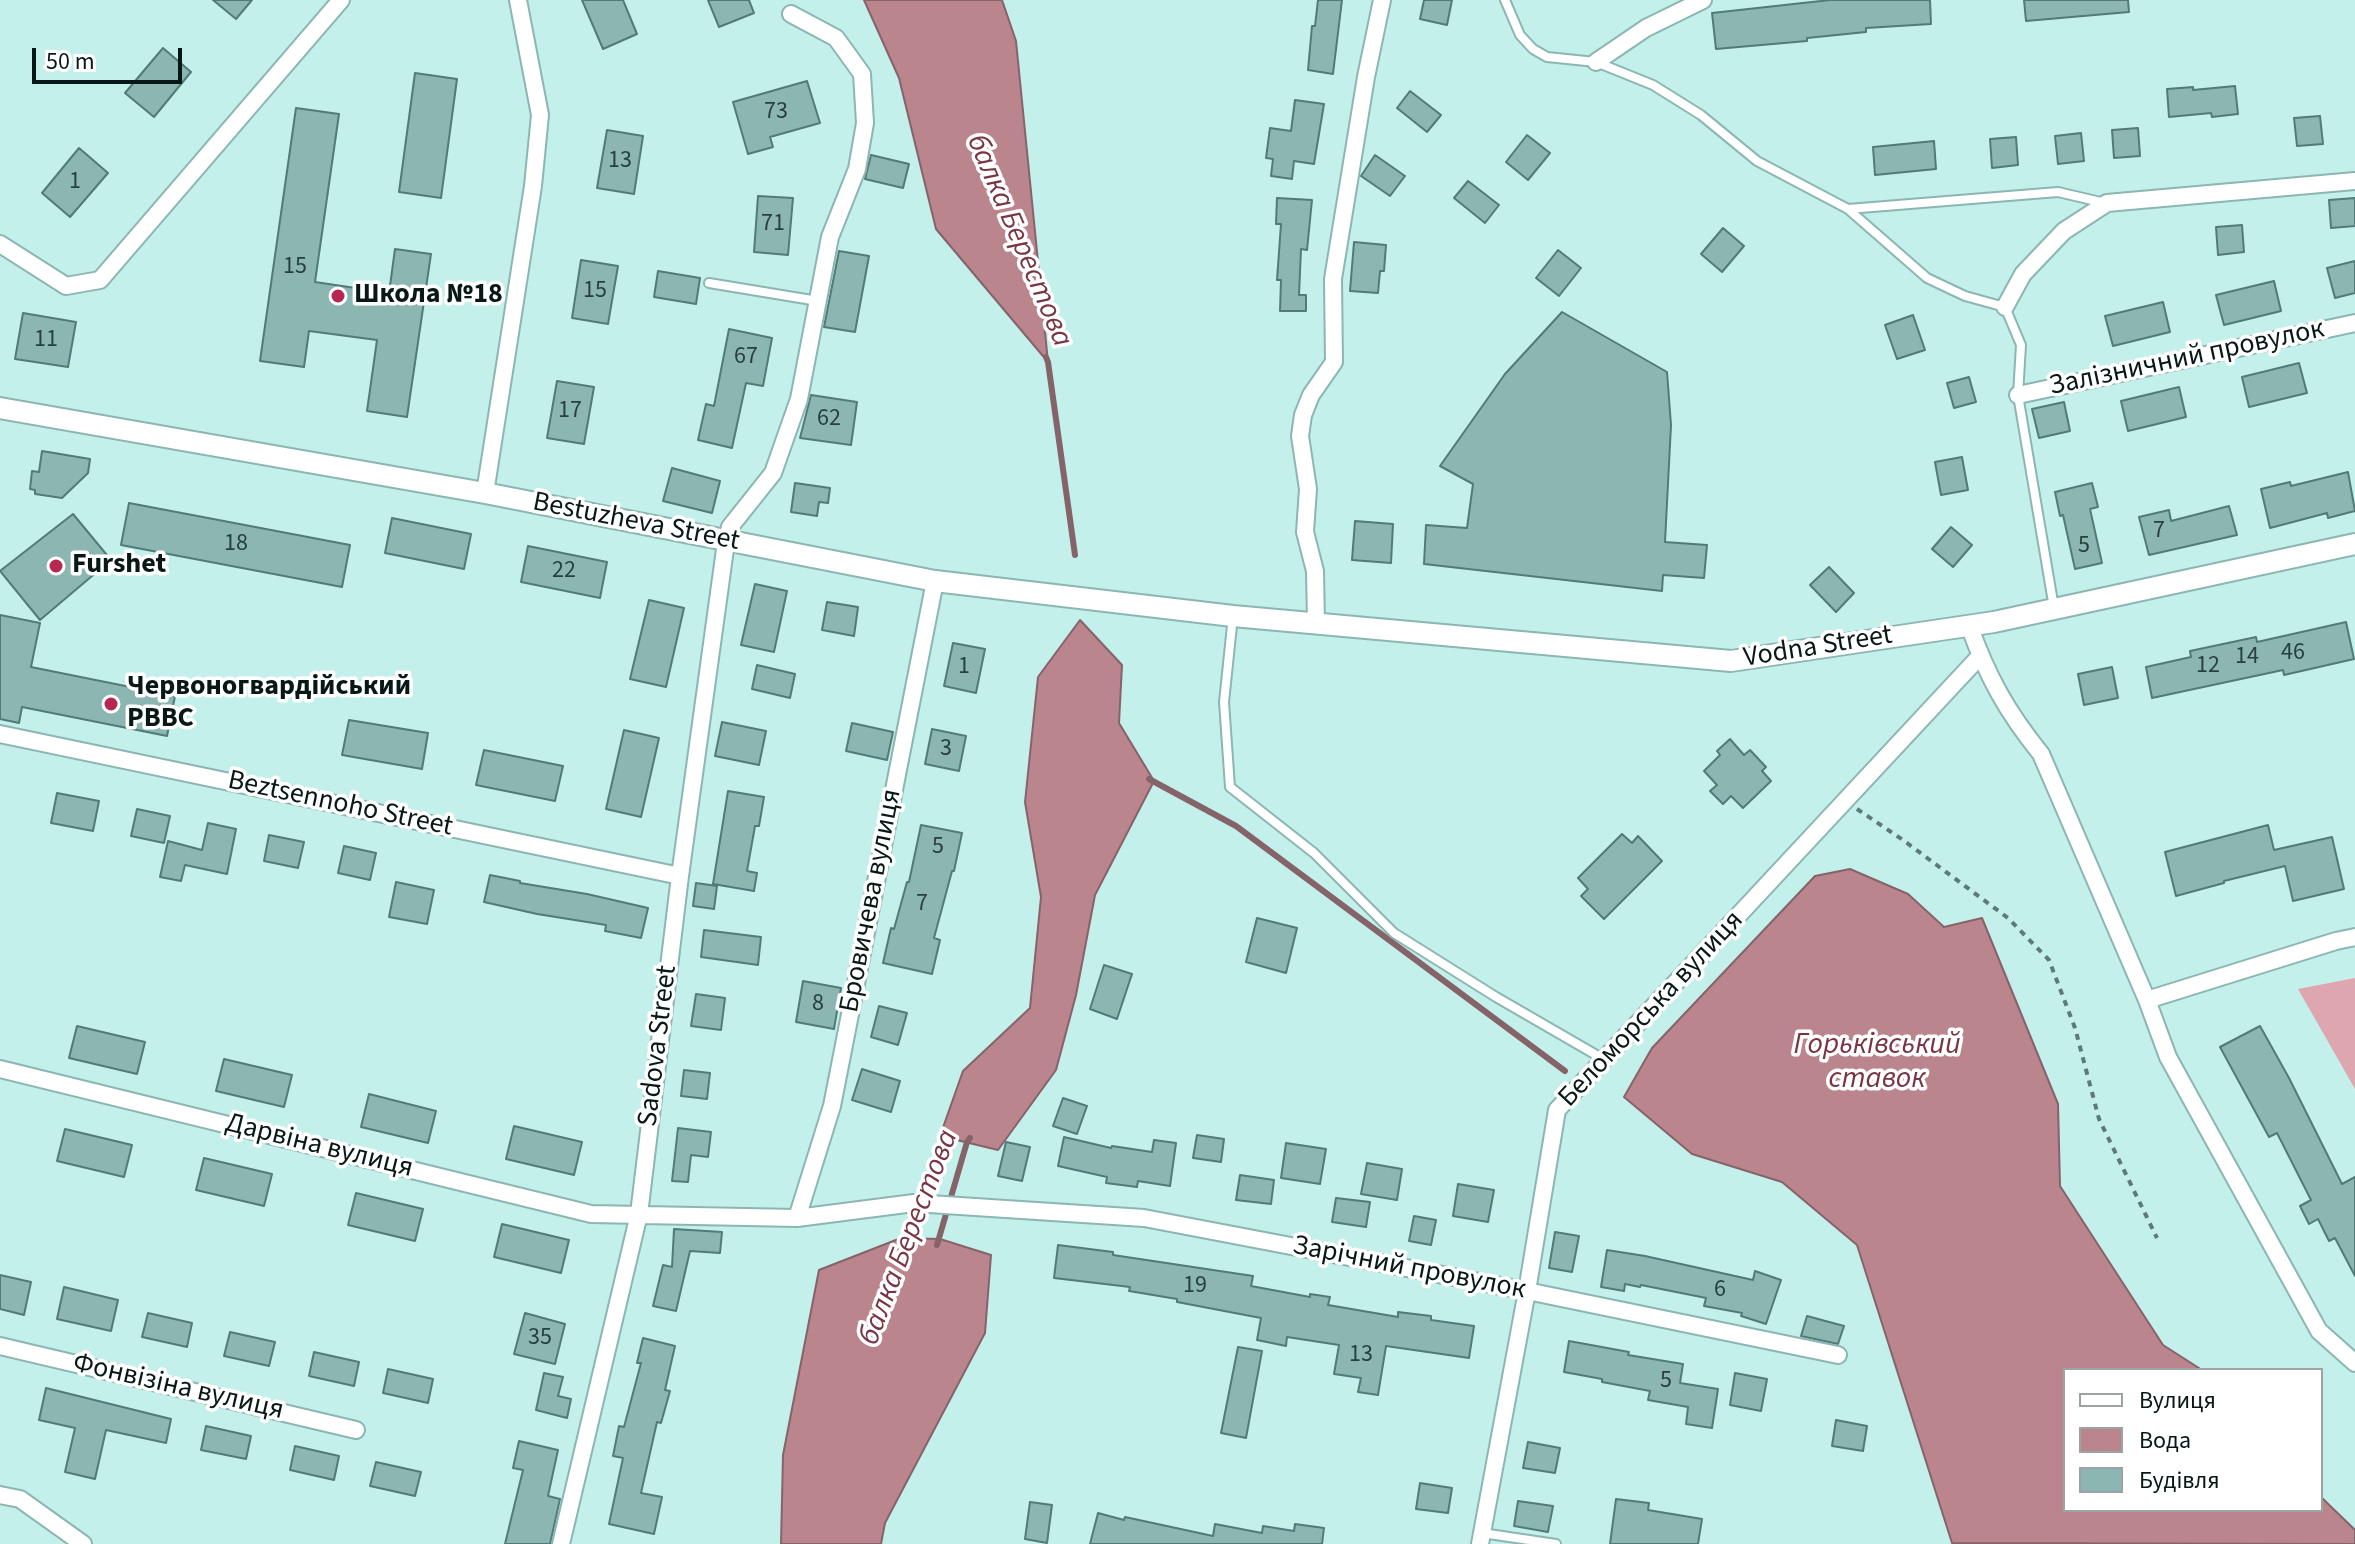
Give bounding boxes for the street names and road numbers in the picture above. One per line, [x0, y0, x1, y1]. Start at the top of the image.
street label: Залізничний провулок [2047, 313, 2327, 405]
street label: Bestuzheva Street [530, 486, 742, 560]
street label: Vodna Street [1741, 620, 1895, 676]
street label: Beztsennoho Street [224, 765, 456, 845]
street label: Бровичева вулиця [834, 786, 910, 1016]
street label: Беломорська вулиця [1552, 905, 1752, 1115]
street label: Sadova Street [632, 964, 686, 1128]
street label: Дарвіна вулиця [222, 1107, 416, 1187]
street label: Зарічний провулок [1290, 1230, 1528, 1308]
street label: Фонвізіна вулиця [69, 1347, 287, 1429]

